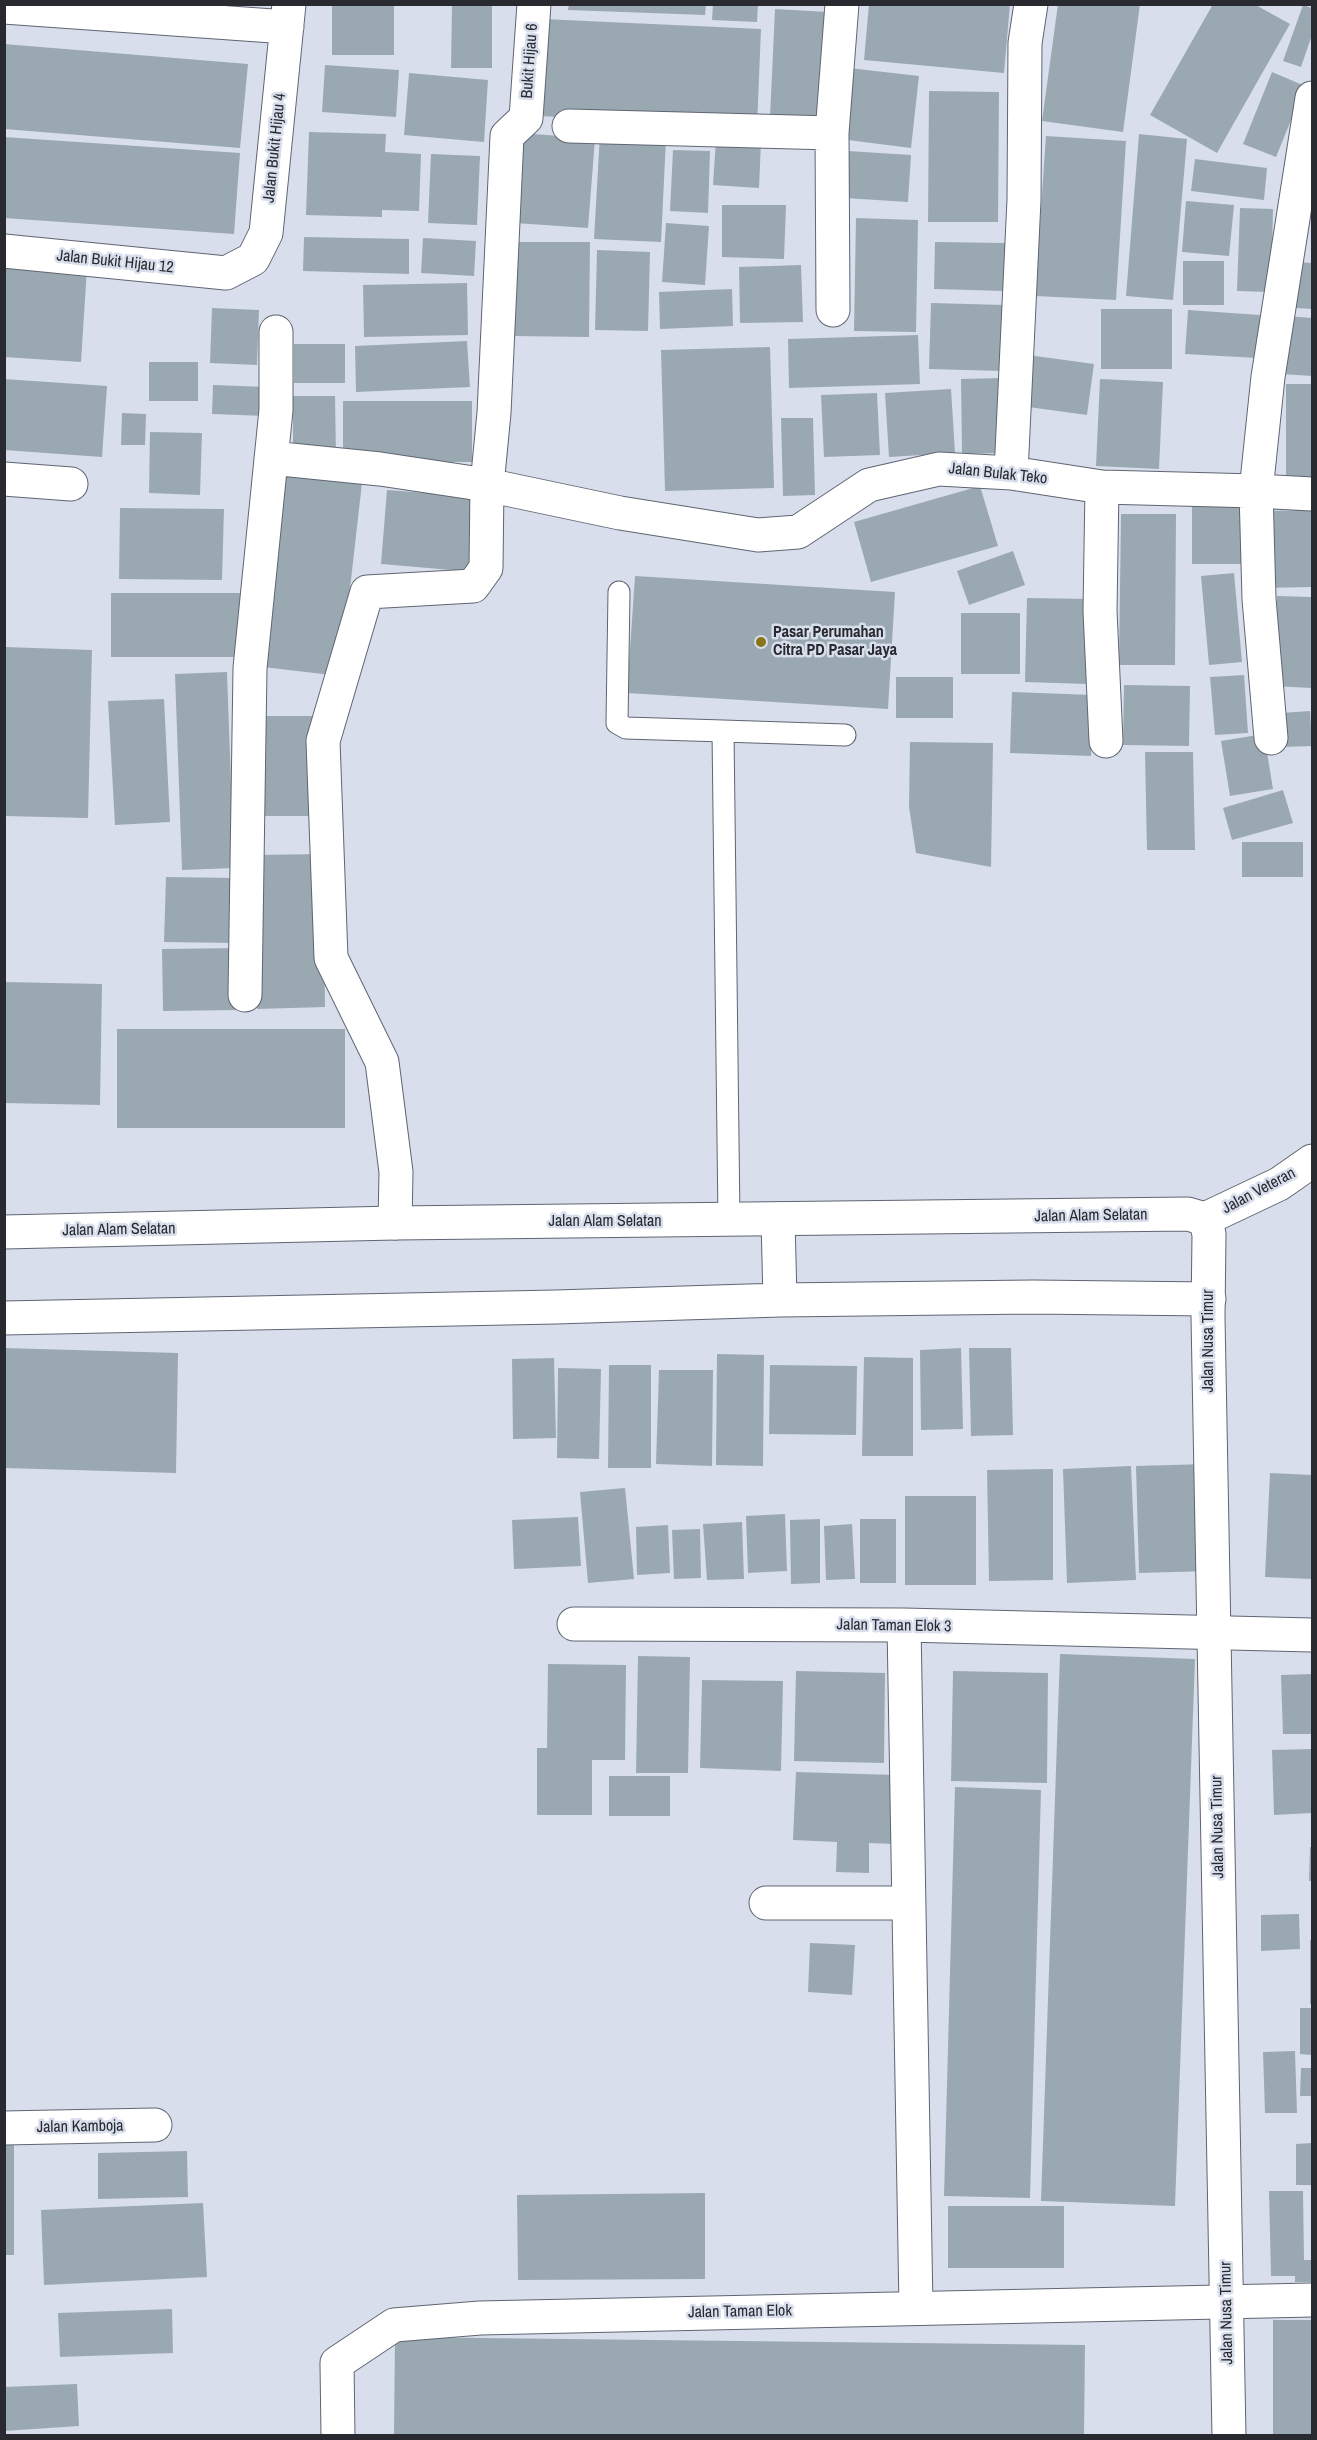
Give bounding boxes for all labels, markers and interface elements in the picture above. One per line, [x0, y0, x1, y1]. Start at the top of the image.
street label: Bukit Hijau 6 [518, 23, 542, 99]
street label: Jalan Bukit Hijau 4 [260, 92, 290, 204]
street label: Jalan Bukit Hijau 12 [56, 246, 174, 278]
street label: Jalan Bulak Teko [948, 459, 1048, 489]
place label: Pasar Perumahan Citra PD Pasar Jaya [773, 623, 897, 661]
marker: Pasar Perumahan Citra PD Pasar Jaya [754, 635, 768, 649]
street label: Jalan Veteran [1219, 1164, 1299, 1218]
street label: Jalan Alam Selatan [1034, 1205, 1148, 1227]
street label: Jalan Alam Selatan [548, 1212, 662, 1232]
street label: Jalan Alam Selatan [62, 1219, 176, 1241]
street label: Jalan Nusa Timur [1199, 1289, 1219, 1393]
street label: Jalan Taman Elok 3 [836, 1615, 952, 1637]
street label: Jalan Nusa Timur [1208, 1775, 1228, 1879]
street label: Jalan Kamboja [36, 2117, 124, 2137]
street label: Jalan Nusa Timur [1217, 2261, 1237, 2365]
street label: Jalan Taman Elok [688, 2301, 792, 2323]

